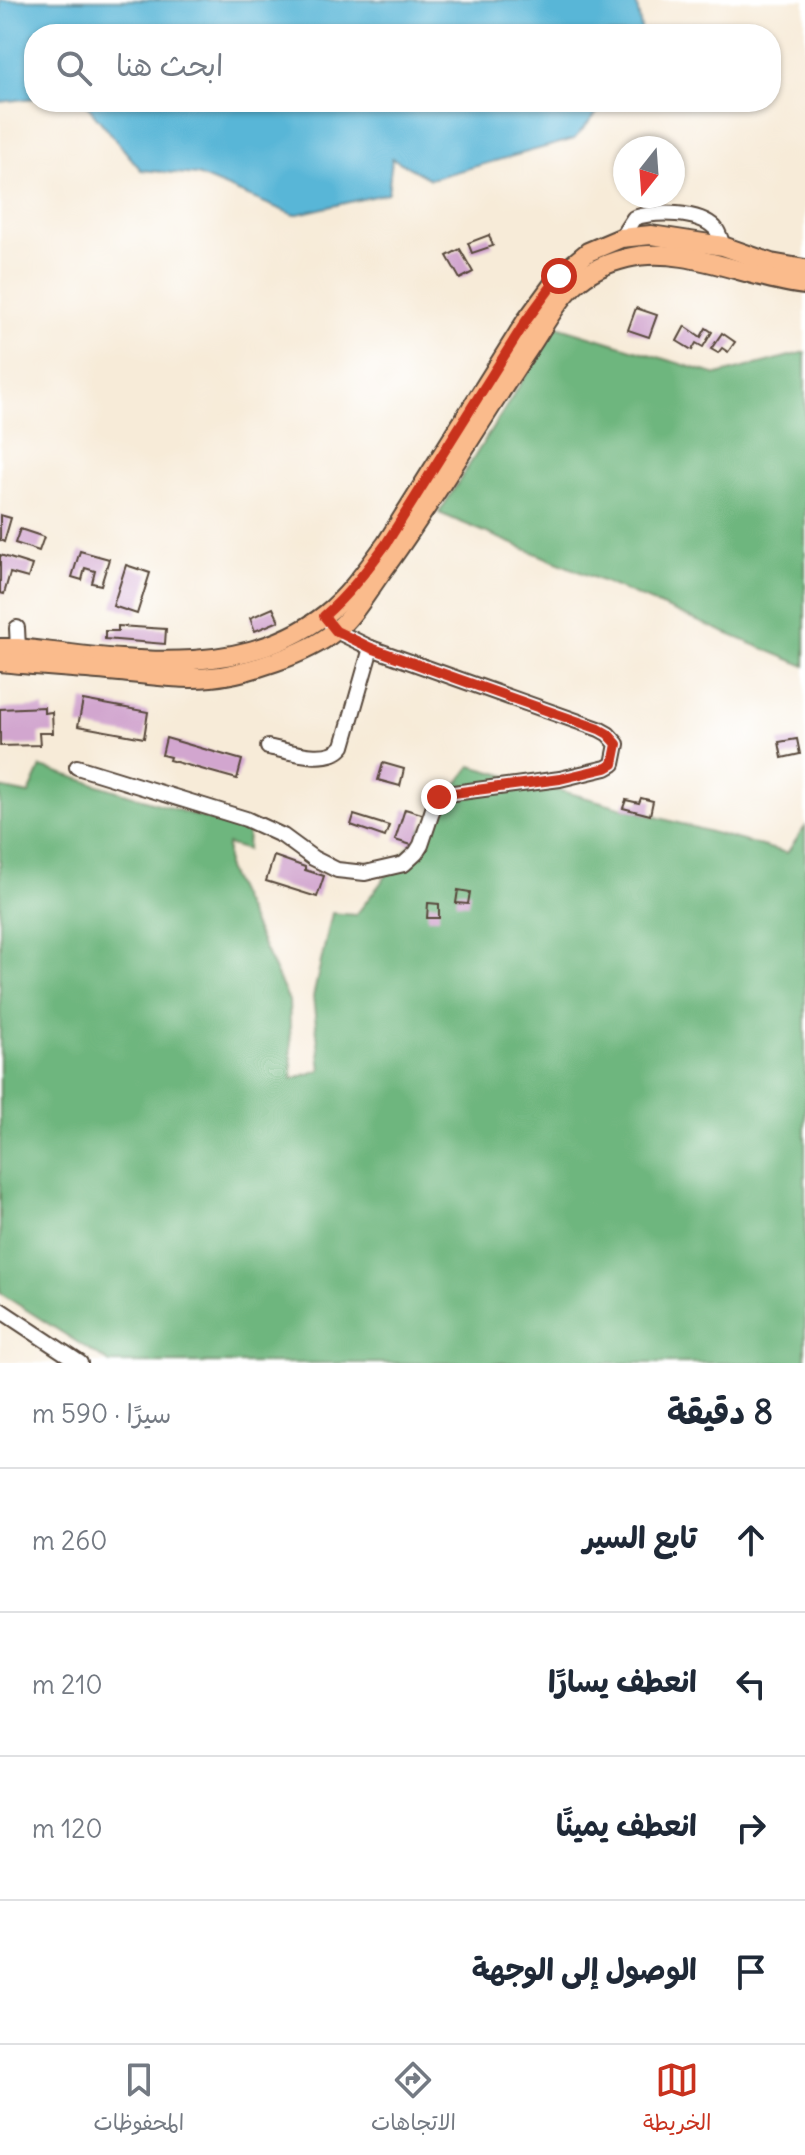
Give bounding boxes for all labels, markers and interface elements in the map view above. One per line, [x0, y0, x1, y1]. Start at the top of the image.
search box [24, 24, 781, 112]
icon: search [52, 46, 96, 90]
text: ابحث هنا [116, 46, 223, 84]
north arrow [613, 136, 685, 208]
route start [541, 258, 577, 294]
route end [421, 779, 457, 815]
text: 8 دقيقة [667, 1390, 773, 1433]
text: سيرًا · 590 m [32, 1397, 171, 1430]
text: تابع السير [583, 1518, 697, 1556]
icon: ahead [729, 1518, 773, 1562]
text: 260 m [32, 1524, 107, 1557]
text: انعطف يسارًا [548, 1662, 697, 1700]
icon: left [729, 1662, 773, 1706]
text: 210 m [32, 1668, 103, 1701]
text: انعطف يمينًا [556, 1806, 697, 1844]
icon: right [729, 1806, 773, 1850]
text: 120 m [32, 1812, 103, 1845]
text: الوصول إلى الوجهة [472, 1950, 697, 1988]
icon: arrive [729, 1950, 773, 1994]
tab: المحفوظات [93, 2058, 184, 2142]
tab: الاتجاهات [371, 2058, 456, 2142]
tab: الخريطة [643, 2058, 712, 2142]

